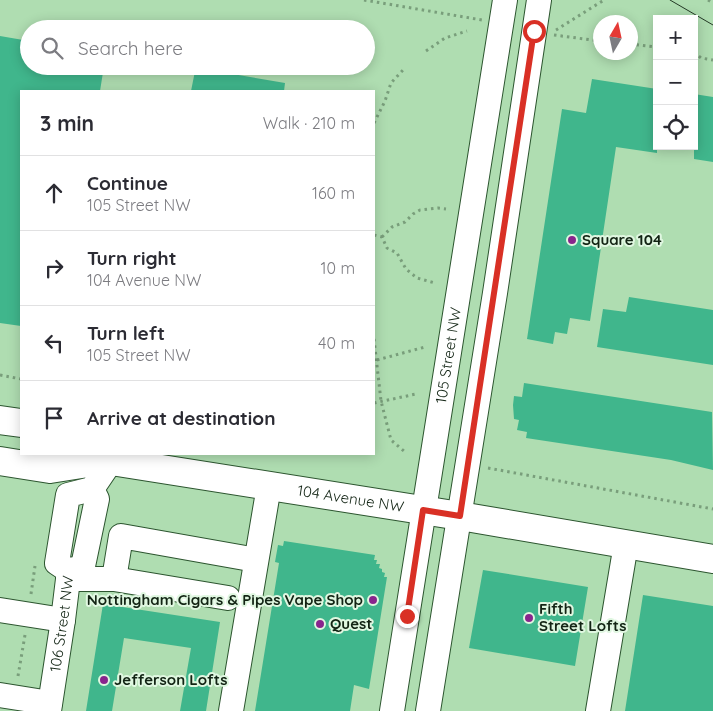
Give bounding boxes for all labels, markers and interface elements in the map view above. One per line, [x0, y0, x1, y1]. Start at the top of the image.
north arrow [593, 15, 638, 60]
map controls [653, 15, 698, 150]
button: + [653, 15, 698, 60]
search box [20, 20, 375, 75]
route start [523, 20, 546, 43]
icon: search [38, 34, 66, 62]
text: Search here [78, 36, 183, 60]
button: − [653, 60, 698, 105]
button: locate [653, 105, 698, 150]
text: 3 min [40, 110, 94, 136]
text: Walk · 210 m [263, 113, 355, 133]
text: Continue [87, 171, 168, 195]
icon: ahead [40, 179, 68, 207]
text: 160 m [312, 183, 355, 203]
text: 105 Street NW [87, 195, 191, 215]
place label: Square 104 [582, 230, 662, 249]
marker: Square 104 [566, 234, 578, 246]
text: Turn right [87, 246, 176, 270]
icon: right [40, 254, 68, 282]
text: 10 m [321, 258, 355, 278]
text: 104 Avenue NW [87, 270, 201, 290]
street label: 105 Street NW [431, 305, 465, 405]
text: Turn left [87, 321, 165, 345]
icon: left [40, 329, 68, 357]
text: 40 m [318, 333, 355, 353]
text: 105 Street NW [87, 345, 191, 365]
icon: arrive [40, 404, 68, 432]
text: Arrive at destination [87, 406, 276, 430]
street label: 104 Avenue NW [296, 481, 406, 516]
street label: 106 Street NW [45, 574, 77, 673]
place label: Nottingham Cigars & Pipes Vape Shop [87, 590, 363, 609]
marker: Nottingham Cigars & Pipes Vape Shop [367, 594, 379, 606]
place label: Fifth Street Lofts [539, 599, 626, 635]
route end [396, 605, 419, 628]
marker: Fifth Street Lofts [523, 612, 535, 624]
place label: Quest [330, 614, 372, 633]
marker: Quest [314, 618, 326, 630]
place label: Jefferson Lofts [114, 670, 227, 689]
marker: Jefferson Lofts [98, 674, 110, 686]

